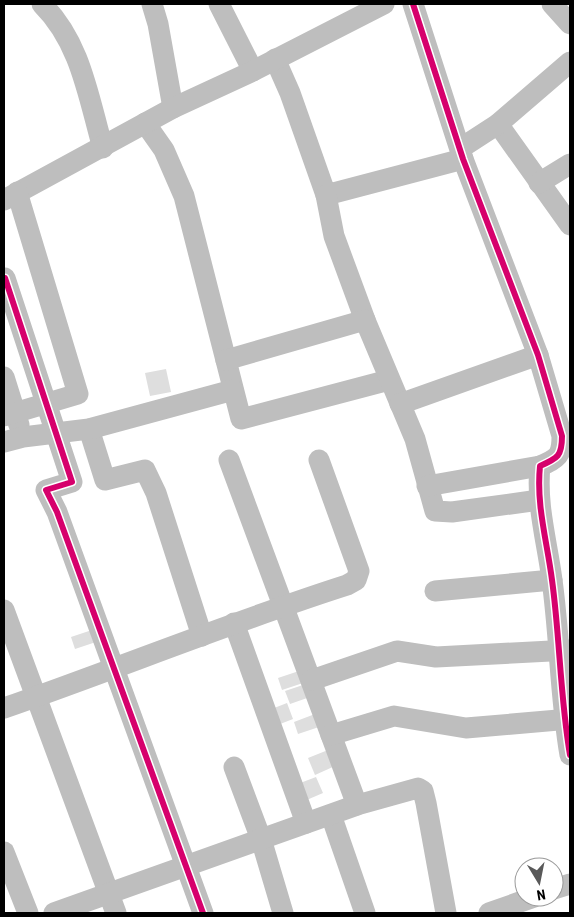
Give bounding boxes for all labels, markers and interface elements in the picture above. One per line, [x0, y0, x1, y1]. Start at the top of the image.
north arrow [514, 857, 564, 907]
text: N [536, 886, 547, 903]

